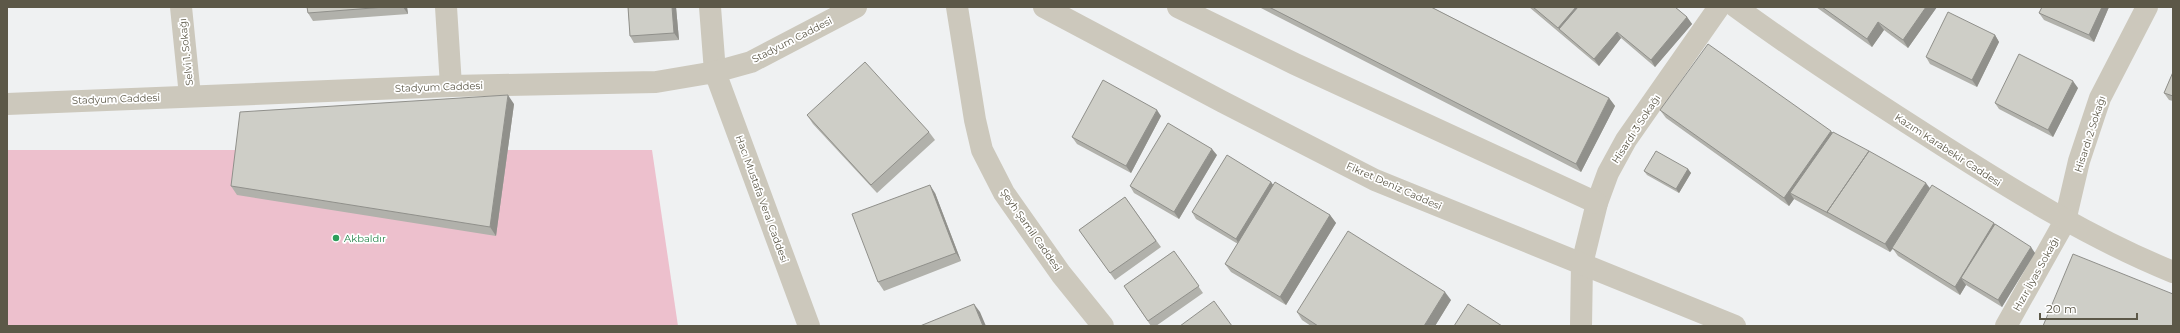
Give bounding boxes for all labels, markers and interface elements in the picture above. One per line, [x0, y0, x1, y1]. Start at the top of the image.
street label: Stadyum Caddesi [750, 14, 834, 66]
street label: Selvi 1. Sokağı [176, 18, 196, 86]
street label: Stadyum Caddesi [395, 79, 483, 95]
street label: Stadyum Caddesi [72, 91, 160, 107]
street label: Hisardı 3 Sokağı [1609, 92, 1663, 166]
street label: Hisardı 2 Sokağı [2072, 94, 2108, 174]
street label: Kazım Karabekir Caddesi [1892, 111, 2004, 189]
street label: Hacı Mustafa Veral Caddesi [733, 133, 791, 265]
street label: Fikret Deniz Caddesi [1344, 159, 1444, 213]
street label: Şeyh Şamil Caddesi [998, 186, 1064, 274]
place label: Akbaldır [344, 232, 386, 245]
marker: Akbaldır [331, 233, 341, 243]
street label: Hızır İlyas Sokağı [2010, 234, 2062, 314]
scale bar [2040, 295, 2137, 321]
text: 20 m [2046, 301, 2077, 316]

